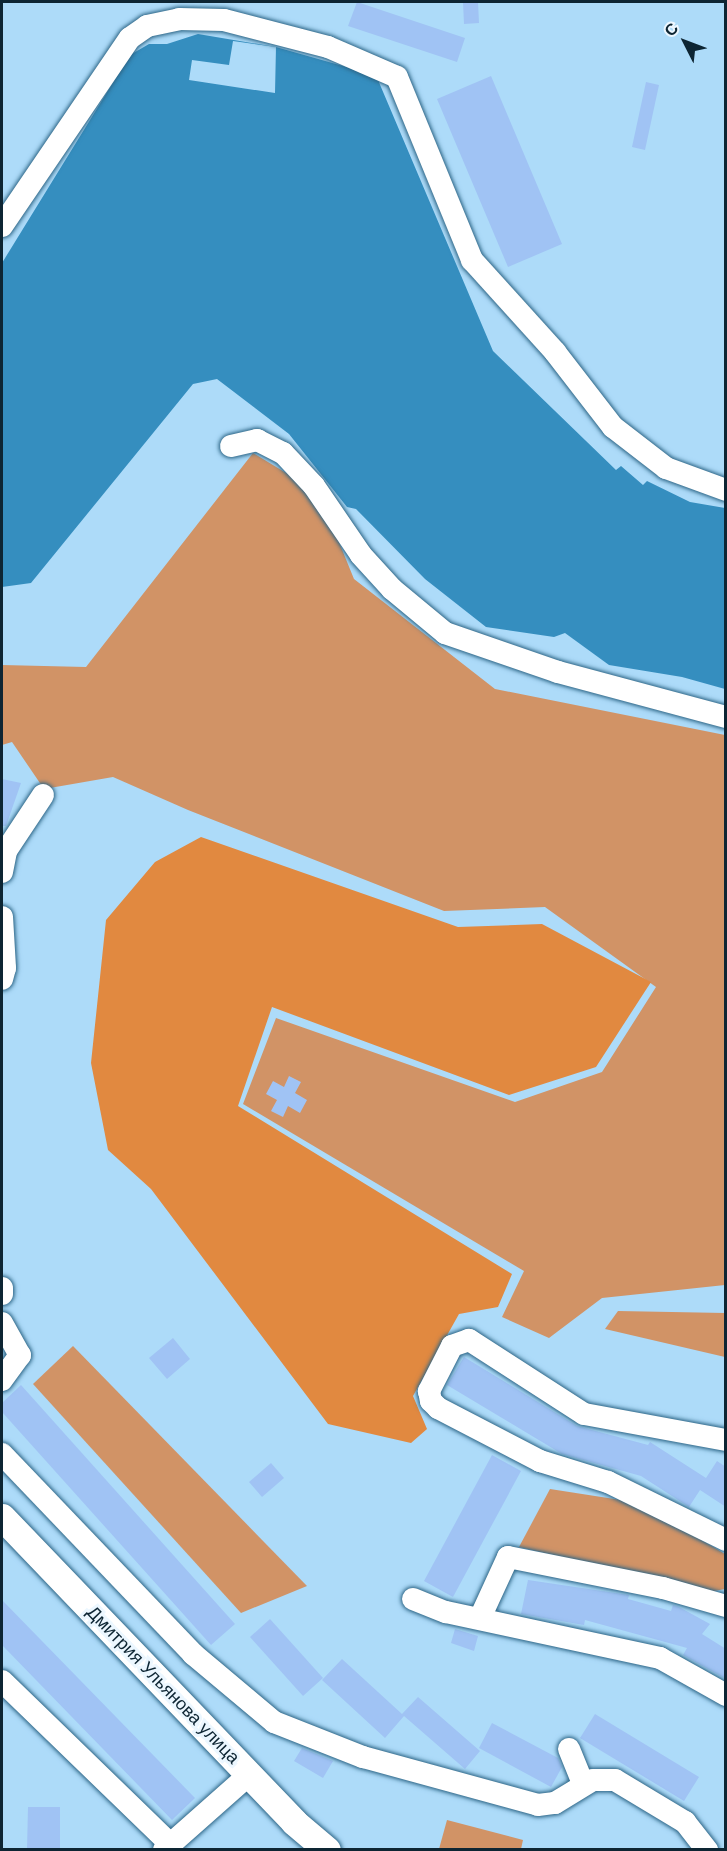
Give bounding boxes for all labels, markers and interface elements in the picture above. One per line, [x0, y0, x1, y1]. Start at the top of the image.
north arrow [655, 12, 715, 72]
text: С [660, 18, 683, 41]
street label: Дмитрия Ульянова улица [82, 1602, 244, 1768]

